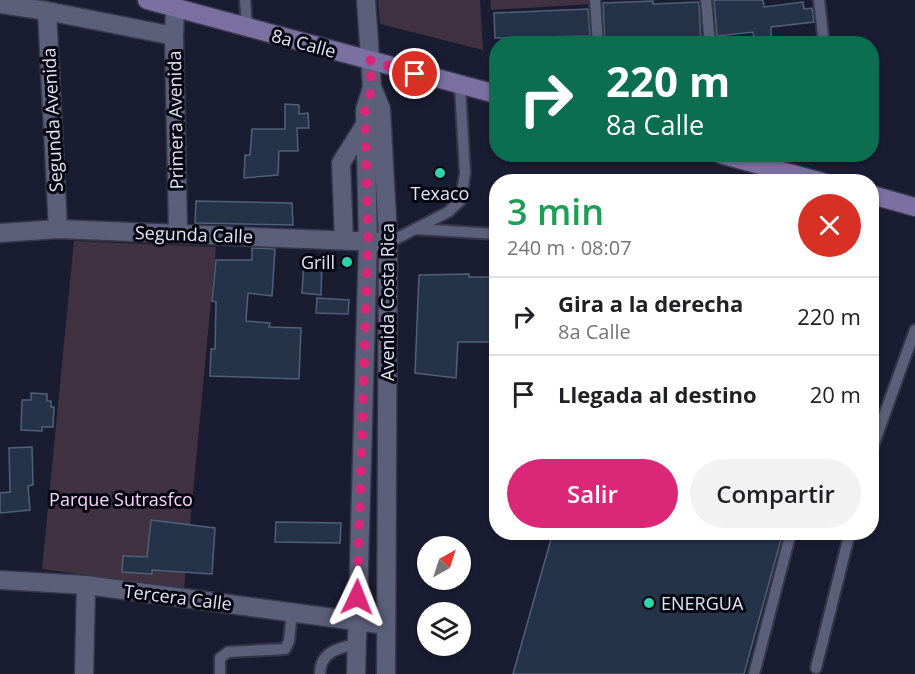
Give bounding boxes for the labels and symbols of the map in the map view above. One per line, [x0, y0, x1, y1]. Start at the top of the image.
street label: 8a Calle [269, 23, 339, 63]
street label: Segunda Avenida [36, 47, 68, 193]
pin [389, 48, 440, 99]
street label: Primera Avenida [162, 50, 188, 190]
marker: Texaco [433, 166, 447, 180]
place label: Texaco [411, 181, 469, 205]
street label: Segunda Calle [135, 220, 253, 248]
street label: Avenida Costa Rica [375, 223, 399, 381]
place label: Grill [301, 250, 335, 274]
marker: Grill [340, 255, 354, 269]
park label: Parque Sutrasfco [49, 487, 193, 511]
north arrow [417, 536, 471, 590]
position arrow [325, 565, 389, 629]
street label: Tercera Calle [123, 578, 233, 616]
place label: ENERGUA [661, 591, 744, 615]
marker: ENERGUA [642, 596, 656, 610]

